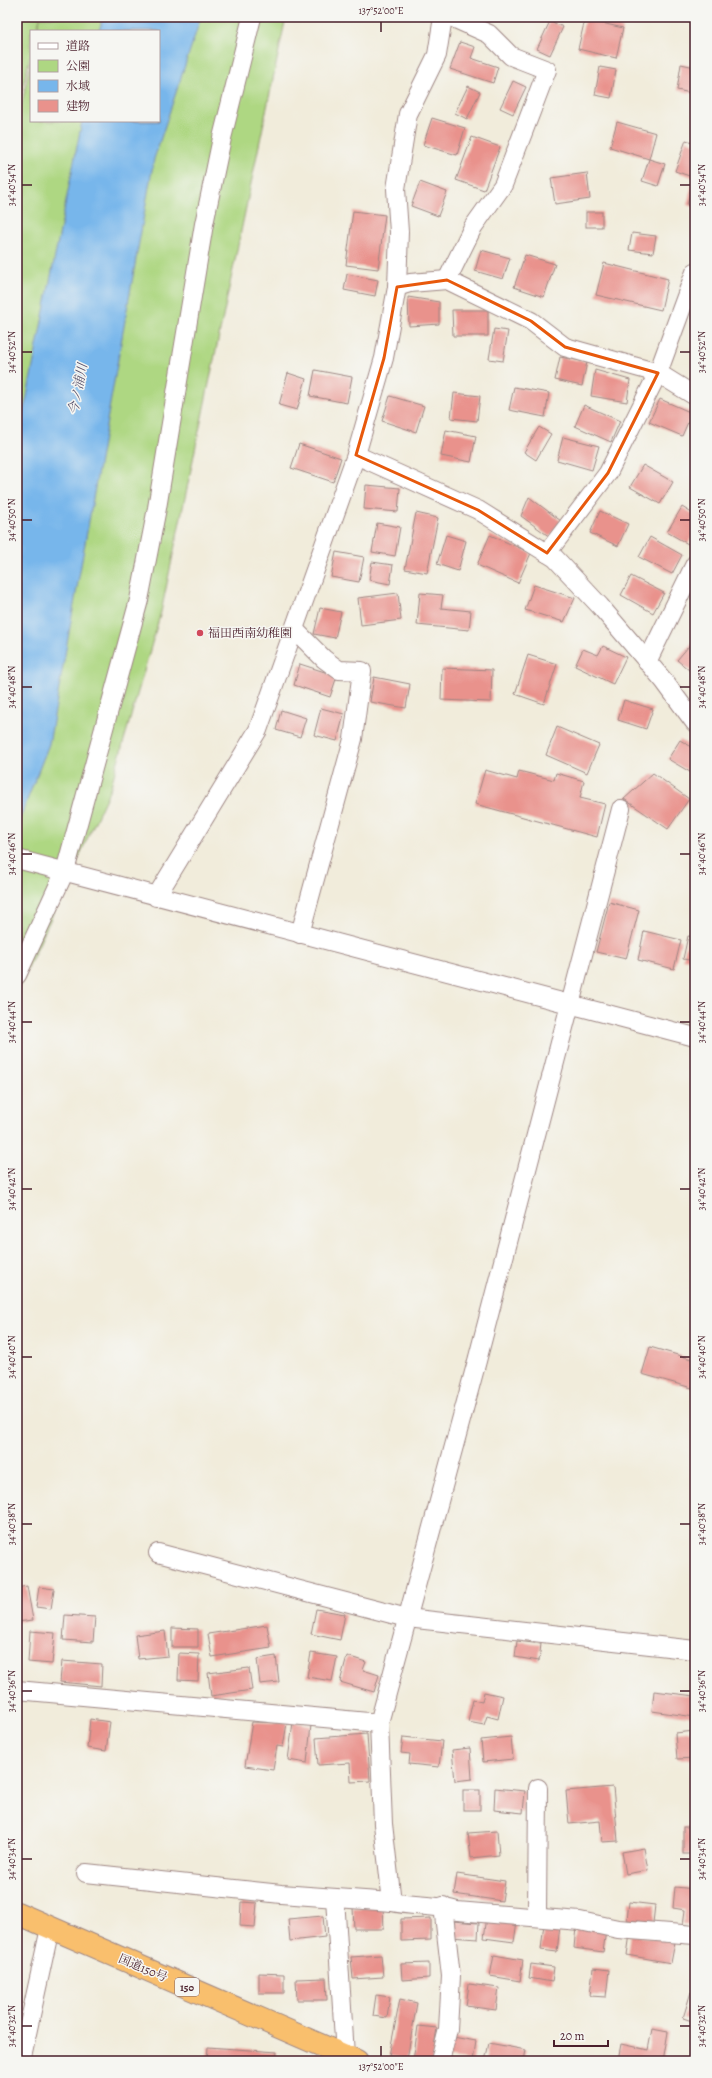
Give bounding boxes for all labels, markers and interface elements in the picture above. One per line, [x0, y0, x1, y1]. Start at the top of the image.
text: 137°52'00"E [358, 4, 404, 17]
legend [30, 30, 160, 122]
text: 道路 [66, 38, 90, 54]
text: 公園 [66, 58, 90, 74]
text: 水域 [66, 78, 90, 94]
text: 建物 [66, 98, 90, 114]
text: 34°40'54"N [5, 164, 18, 206]
text: 34°40'54"N [695, 164, 708, 206]
text: 34°40'52"N [5, 331, 18, 373]
text: 34°40'52"N [695, 331, 708, 373]
water label: 今ノ浦川 [64, 360, 91, 416]
text: 34°40'50"N [5, 498, 18, 542]
text: 34°40'50"N [695, 498, 708, 542]
place label: 福田西南幼稚園 [208, 625, 292, 641]
marker: 福田西南幼稚園 [195, 628, 205, 638]
text: 34°40'48"N [5, 666, 18, 708]
text: 34°40'48"N [695, 666, 708, 708]
text: 34°40'46"N [5, 833, 18, 875]
text: 34°40'46"N [695, 833, 708, 875]
text: 34°40'44"N [5, 1001, 18, 1043]
text: 34°40'44"N [695, 1001, 708, 1043]
text: 34°40'42"N [5, 1168, 18, 1210]
text: 34°40'42"N [695, 1168, 708, 1210]
text: 34°40'40"N [5, 1335, 18, 1379]
text: 34°40'40"N [695, 1335, 708, 1379]
text: 34°40'38"N [5, 1503, 18, 1545]
text: 34°40'38"N [695, 1503, 708, 1545]
text: 34°40'36"N [5, 1670, 18, 1712]
text: 34°40'36"N [695, 1670, 708, 1712]
text: 34°40'34"N [5, 1838, 18, 1880]
text: 34°40'34"N [695, 1838, 708, 1880]
street label: 国道150号 [116, 1951, 170, 1985]
road number: 150 [175, 1978, 199, 1996]
text: 34°40'32"N [5, 2005, 18, 2047]
text: 34°40'32"N [695, 2005, 708, 2047]
scale bar [554, 2022, 608, 2048]
text: 20 m [560, 2028, 584, 2044]
text: 137°52'00"E [358, 2060, 404, 2073]

